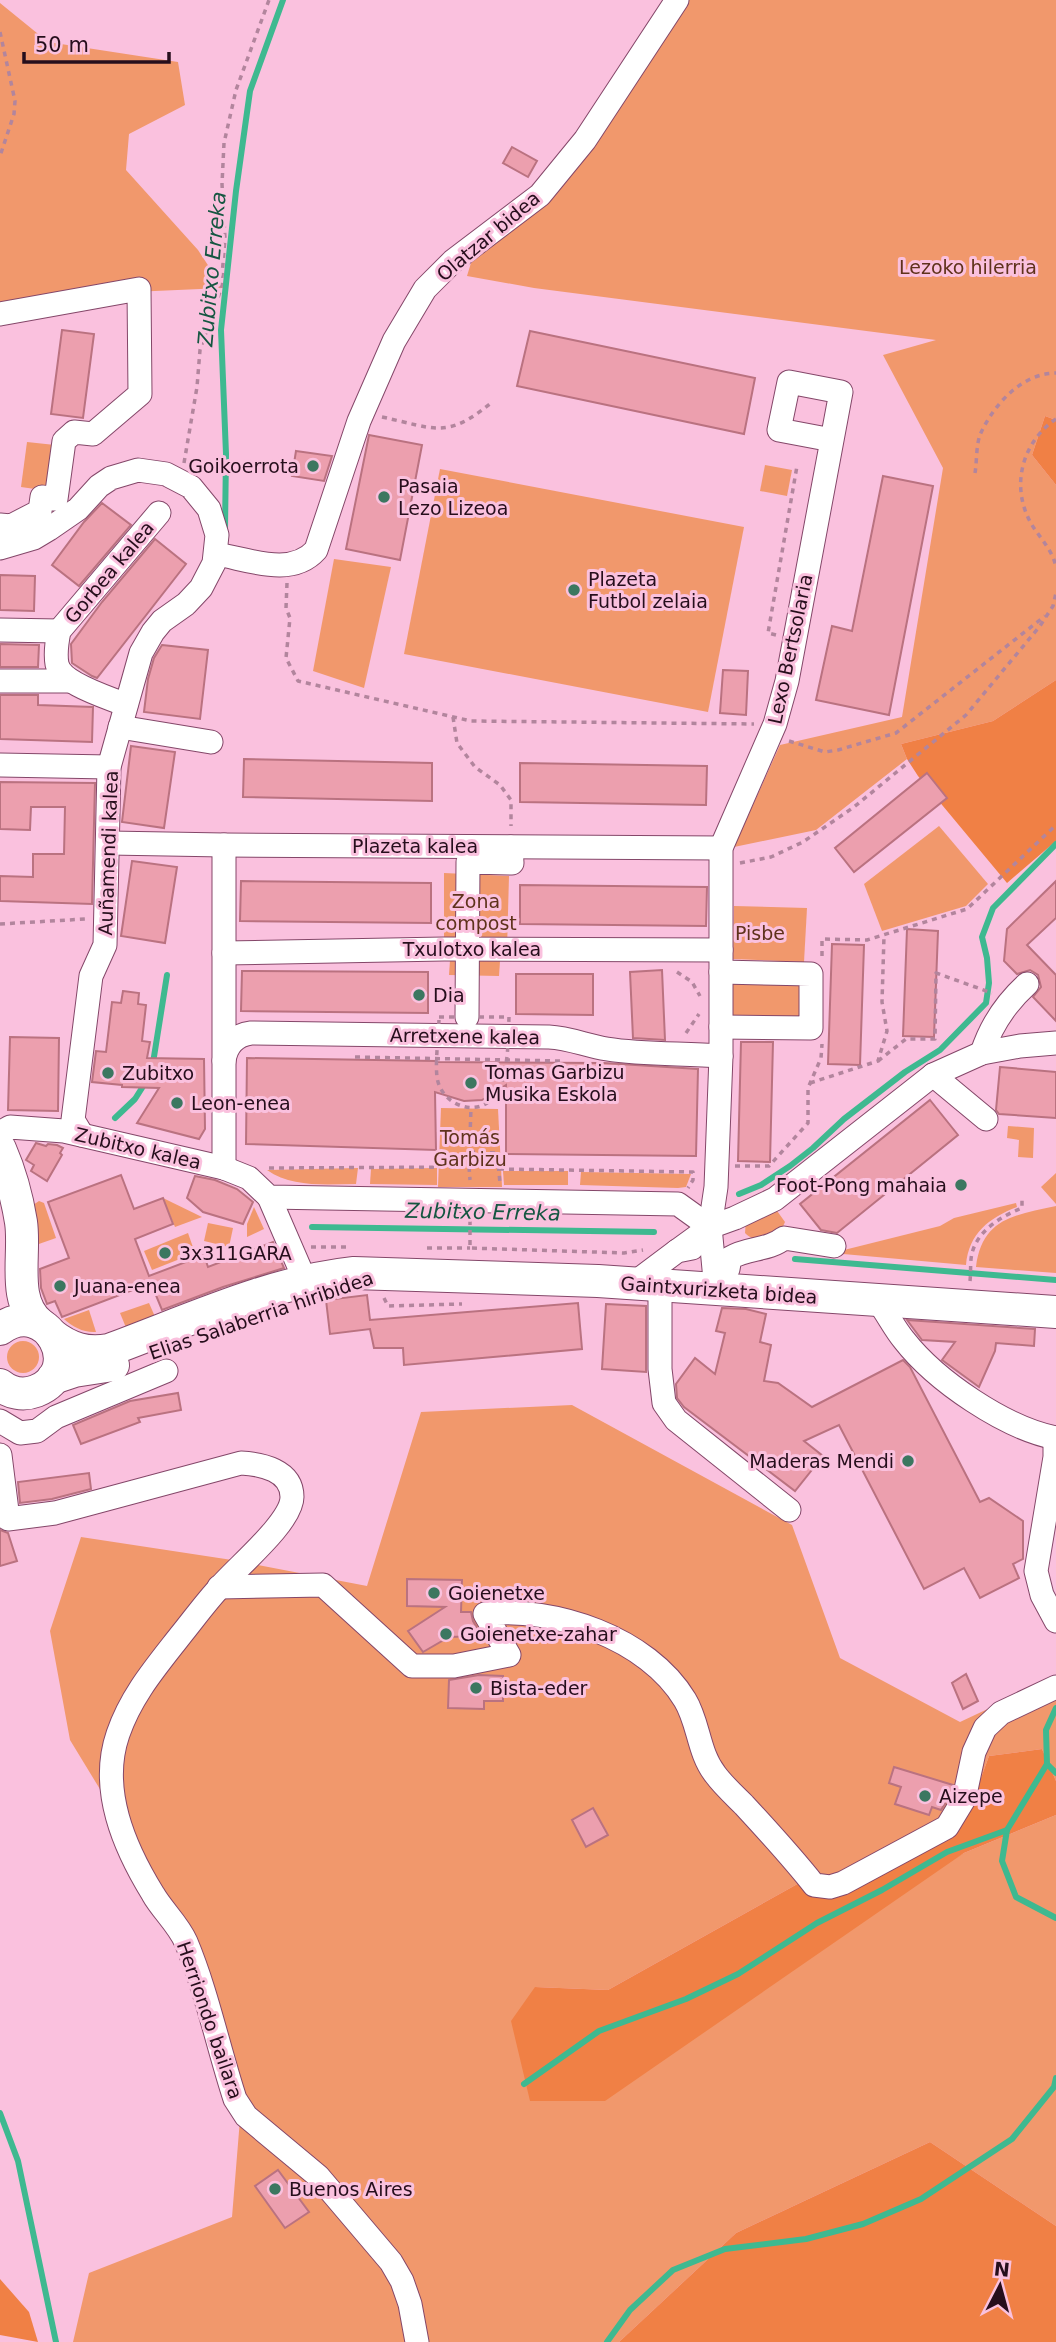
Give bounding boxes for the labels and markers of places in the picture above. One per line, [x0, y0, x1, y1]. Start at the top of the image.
place label: Goikoerrota [188, 455, 299, 477]
marker: Goikoerrota [305, 458, 321, 474]
place label: Pasaia Lezo Lizeoa [398, 475, 508, 519]
marker: Pasaia Lezo Lizeoa [376, 489, 392, 505]
place label: Plazeta Futbol zelaia [588, 568, 708, 612]
marker: Plazeta Futbol zelaia [566, 582, 582, 598]
place label: Dia [433, 984, 465, 1006]
marker: Dia [411, 987, 427, 1003]
place label: Tomas Garbizu Musika Eskola [484, 1061, 625, 1105]
place label: Zubitxo [122, 1062, 194, 1084]
marker: Zubitxo [100, 1065, 116, 1081]
marker: Tomas Garbizu Musika Eskola [463, 1075, 479, 1091]
place label: Leon-enea [191, 1092, 291, 1114]
marker: Leon-enea [169, 1095, 185, 1111]
place label: Foot-Pong mahaia [776, 1174, 947, 1196]
marker: Foot-Pong mahaia [953, 1177, 969, 1193]
place label: 3x311GARA [179, 1242, 292, 1264]
marker: 3x311GARA [157, 1245, 173, 1261]
place label: Juana-enea [73, 1275, 181, 1297]
marker: Juana-enea [52, 1278, 68, 1294]
place label: Maderas Mendi [749, 1450, 894, 1472]
marker: Maderas Mendi [900, 1453, 916, 1469]
place label: Goienetxe [448, 1582, 545, 1604]
marker: Goienetxe [426, 1585, 442, 1601]
place label: Goienetxe-zahar [460, 1623, 617, 1645]
marker: Goienetxe-zahar [438, 1626, 454, 1642]
place label: Bista-eder [490, 1677, 588, 1699]
marker: Bista-eder [468, 1680, 484, 1696]
place label: Aizepe [939, 1785, 1003, 1807]
marker: Aizepe [917, 1788, 933, 1804]
place label: Buenos Aires [289, 2178, 413, 2200]
marker: Buenos Aires [267, 2181, 283, 2197]

